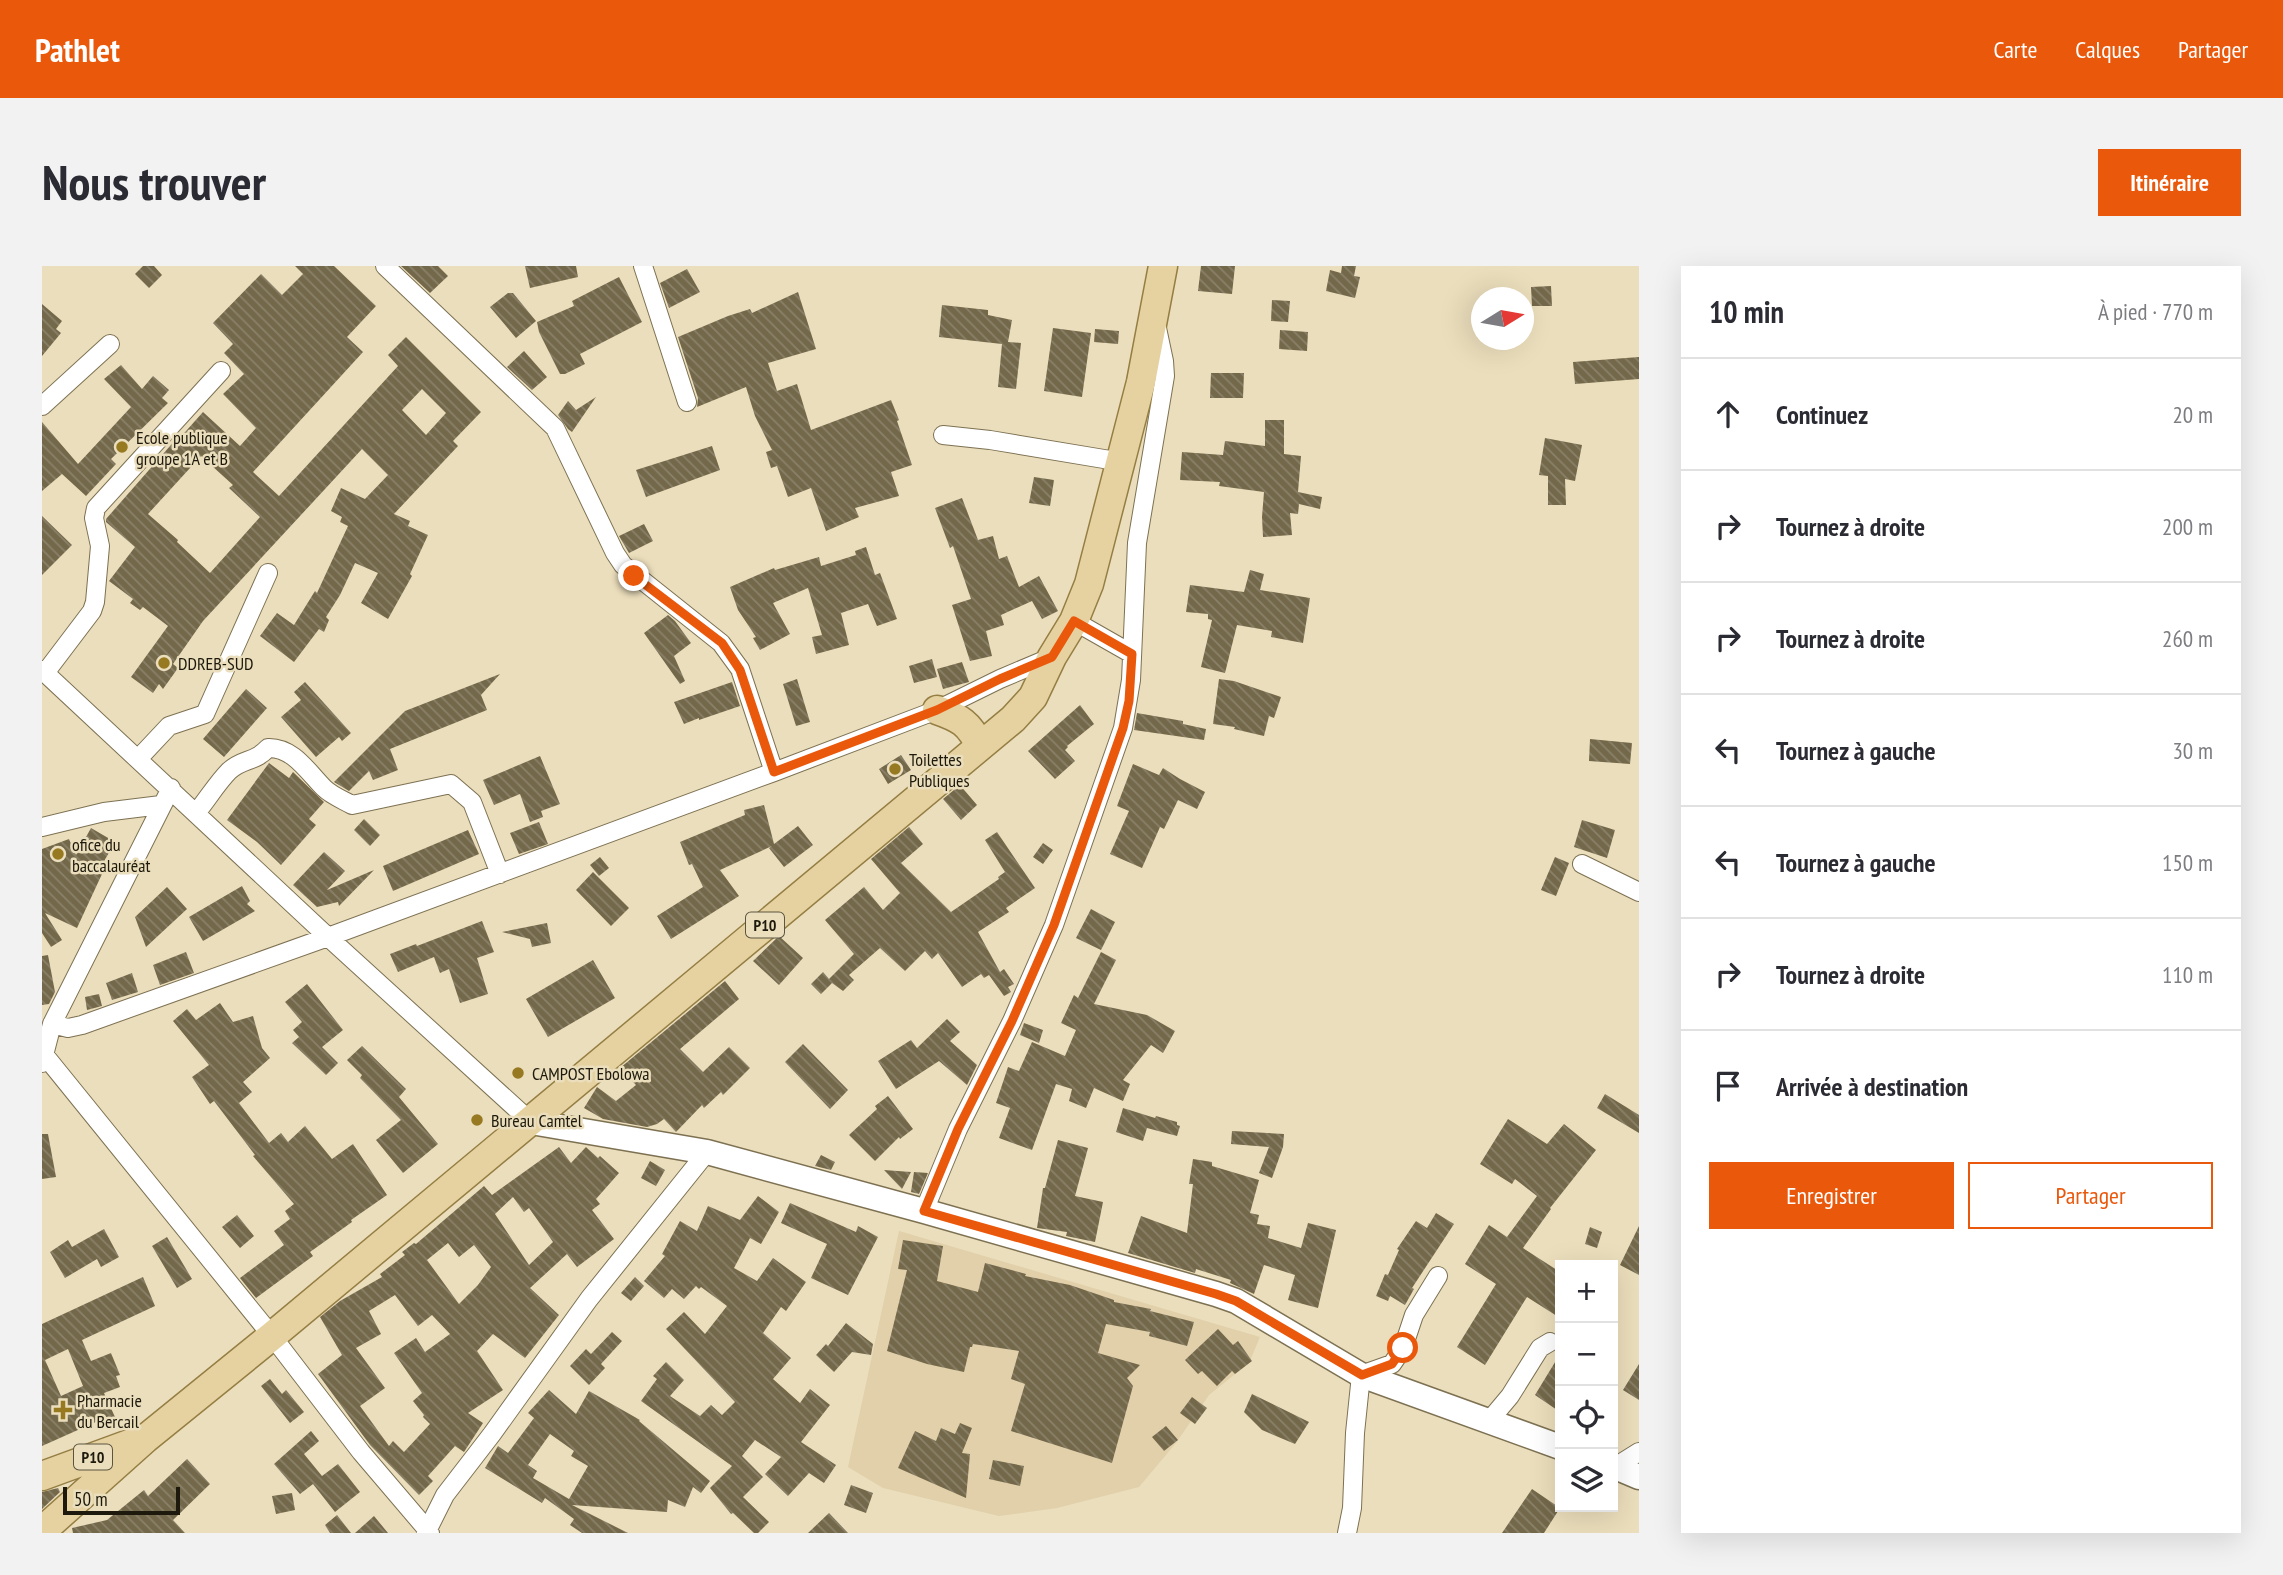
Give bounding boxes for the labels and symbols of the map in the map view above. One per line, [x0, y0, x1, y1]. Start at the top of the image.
north arrow [1471, 287, 1534, 350]
place label: Ecole publique groupe 1A et B [136, 426, 228, 470]
marker: Ecole publique groupe 1A et B [114, 439, 130, 455]
route end [618, 560, 649, 591]
place label: DDREB-SUD [178, 652, 254, 675]
marker: DDREB-SUD [156, 655, 172, 671]
place label: Toilettes Publiques [909, 748, 969, 792]
marker: Toilettes Publiques [887, 761, 903, 777]
place label: ofice du baccalauréat [72, 833, 150, 877]
marker: ofice du baccalauréat [50, 846, 66, 862]
road number: P10 [746, 912, 784, 938]
place label: CAMPOST Ebolowa [532, 1062, 649, 1085]
marker: CAMPOST Ebolowa [510, 1065, 526, 1081]
place label: Bureau Camtel [491, 1109, 583, 1132]
marker: Bureau Camtel [469, 1112, 485, 1128]
route start [1387, 1332, 1418, 1363]
place label: Pharmacie du Bercail [77, 1389, 142, 1433]
marker: Pharmacie du Bercail [55, 1402, 71, 1418]
road number: P10 [74, 1444, 112, 1470]
scale bar [63, 1484, 180, 1516]

